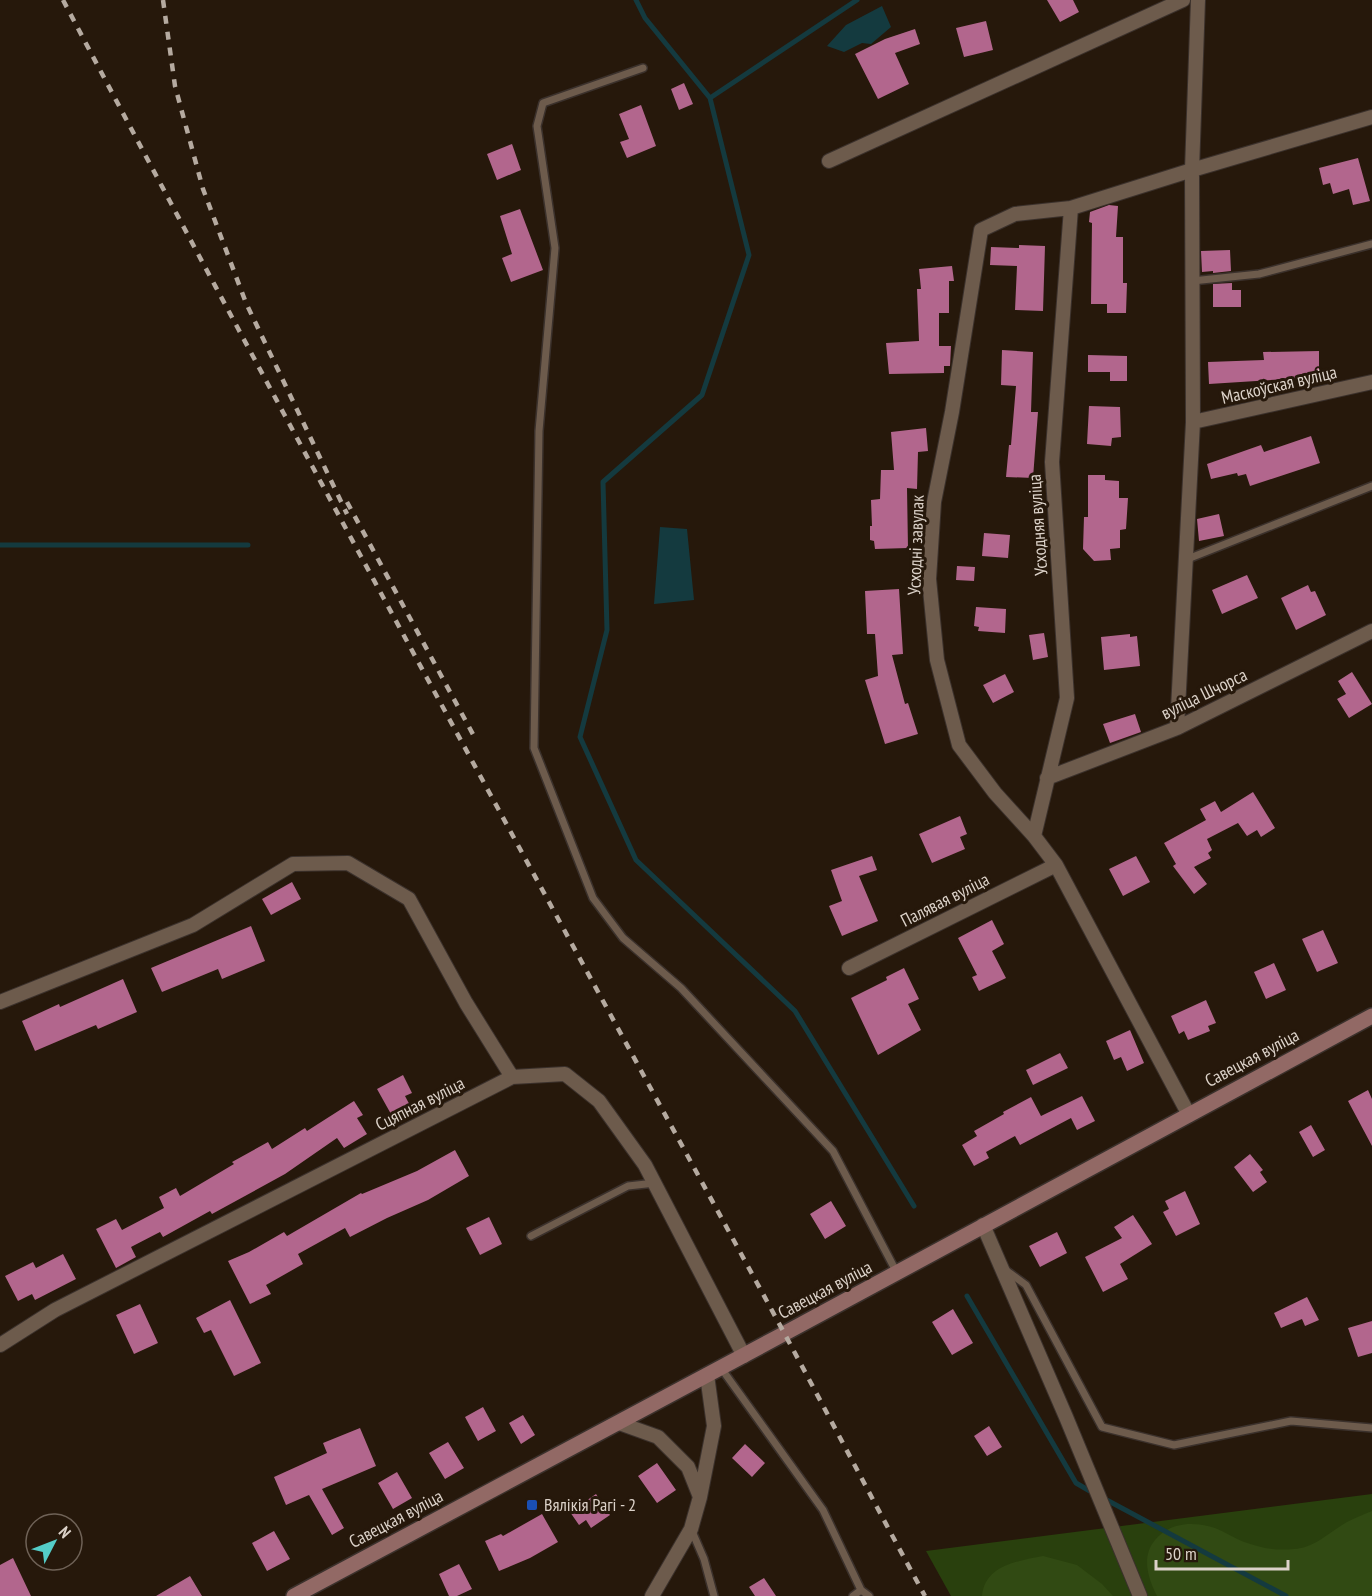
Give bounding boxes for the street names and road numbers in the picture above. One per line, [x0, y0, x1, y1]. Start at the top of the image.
street label: Маскоўская вуліца [1219, 360, 1339, 409]
street label: Усходняя вуліца [1022, 473, 1053, 577]
street label: Усходні завулак [902, 494, 929, 596]
street label: вуліца Шчорса [1157, 663, 1251, 724]
street label: Палявая вуліца [897, 867, 993, 932]
street label: Савецкая вуліца [1201, 1023, 1303, 1092]
street label: Сцяпная вуліца [371, 1071, 468, 1136]
street label: Савецкая вуліца [774, 1255, 876, 1324]
street label: Савецкая вуліца [345, 1484, 447, 1553]

